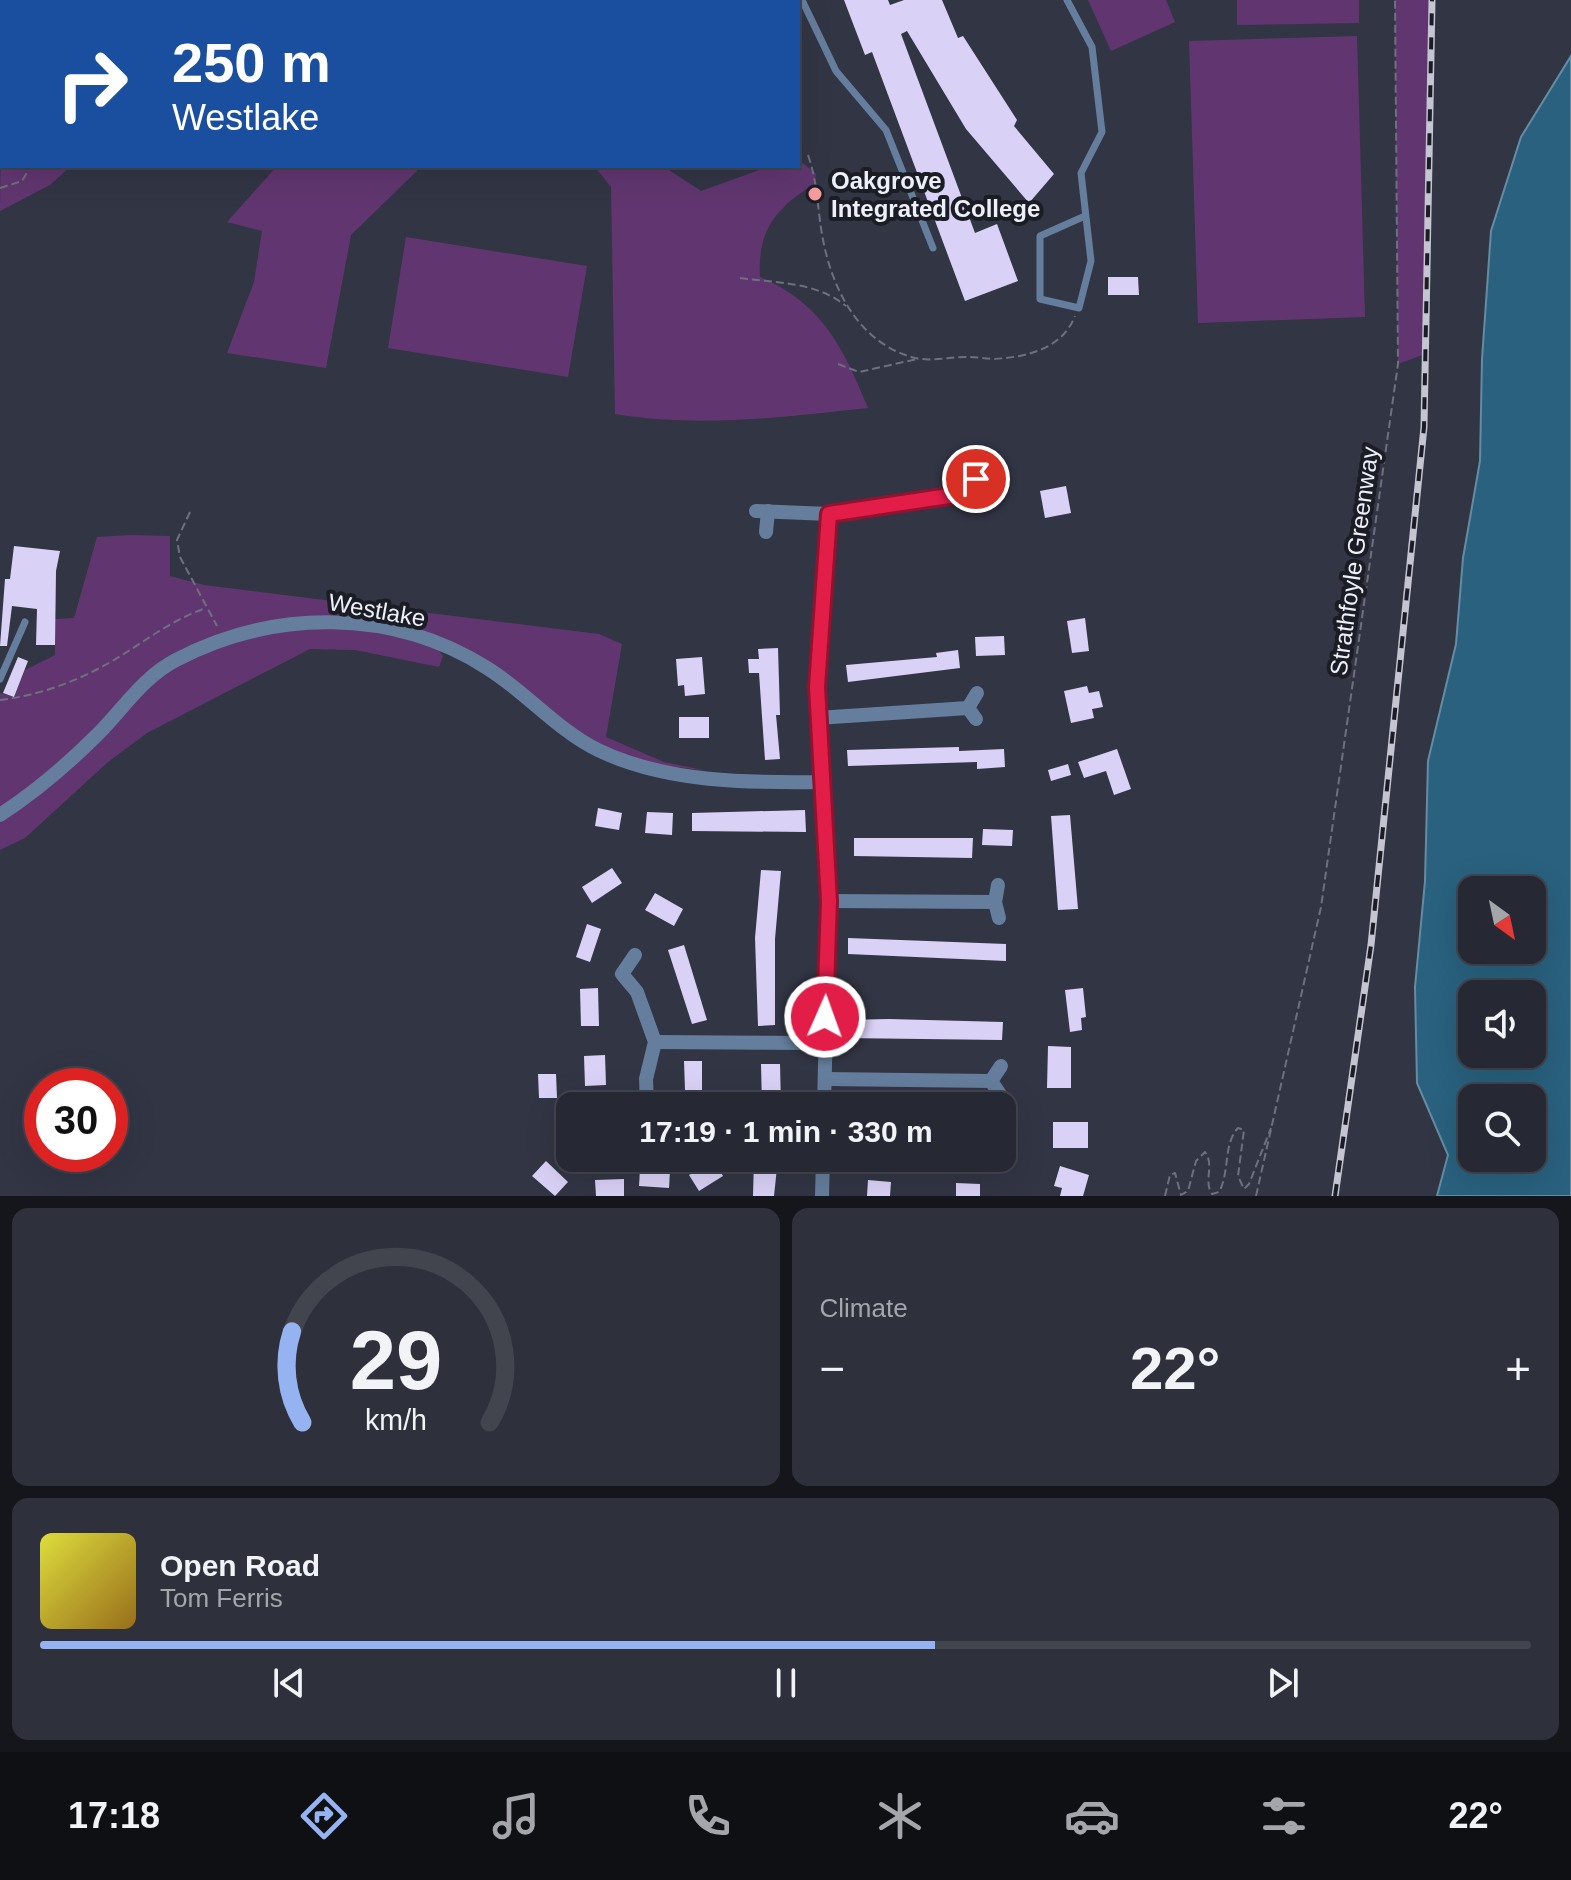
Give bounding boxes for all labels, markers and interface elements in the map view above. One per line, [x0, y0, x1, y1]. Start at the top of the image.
text: 250 m [172, 31, 331, 94]
icon: right [40, 32, 144, 136]
text: Westlake [172, 97, 319, 138]
place label: Oakgrove Integrated College [831, 167, 1040, 222]
marker: Oakgrove Integrated College [806, 185, 824, 203]
pin [942, 445, 1010, 513]
street label: Strathfoyle Greenway [1325, 445, 1383, 677]
icon: arrive [954, 457, 998, 501]
street label: Westlake [326, 588, 428, 632]
north arrow [1458, 876, 1546, 964]
map controls [1458, 876, 1546, 1172]
position arrow [783, 975, 867, 1059]
button: sound [1458, 980, 1546, 1068]
speed limit sign: 30 [24, 1068, 128, 1172]
button: search [1458, 1084, 1546, 1172]
text: 17:19 · 1 min · 330 m [639, 1115, 933, 1148]
text: Climate [820, 1293, 908, 1323]
text: 29 [349, 1314, 442, 1407]
text: 22° [1130, 1335, 1221, 1402]
text: − [820, 1344, 845, 1393]
text: + [1505, 1344, 1531, 1393]
text: km/h [365, 1404, 427, 1436]
text: Open Road [160, 1549, 320, 1582]
text: Tom Ferris [160, 1583, 283, 1613]
icon: previous [267, 1661, 311, 1705]
icon: pause [764, 1661, 808, 1705]
icon: next [1261, 1661, 1305, 1705]
icon: directions [296, 1788, 352, 1844]
icon: music [488, 1788, 544, 1844]
icon: phone [680, 1788, 736, 1844]
icon: climate [872, 1788, 928, 1844]
icon: car [1064, 1788, 1120, 1844]
icon: filters [1256, 1788, 1312, 1844]
text: 17:18 [68, 1795, 160, 1836]
text: 22° [1448, 1795, 1503, 1836]

